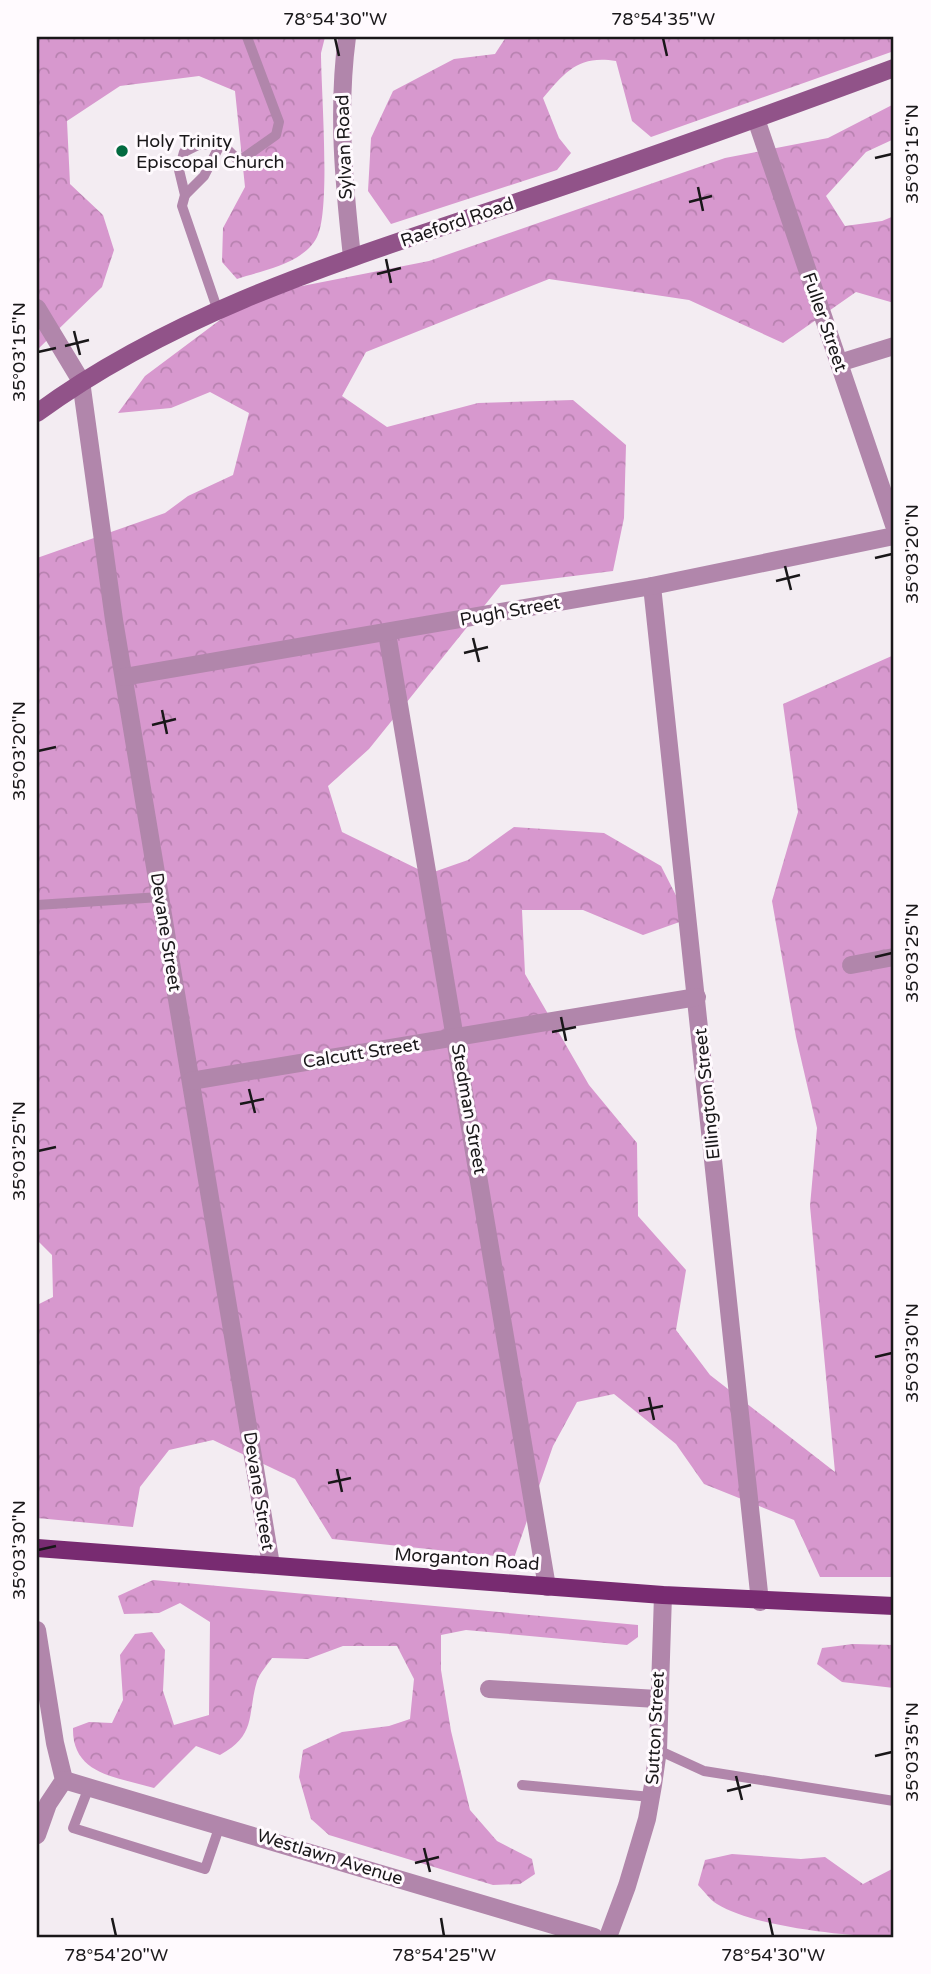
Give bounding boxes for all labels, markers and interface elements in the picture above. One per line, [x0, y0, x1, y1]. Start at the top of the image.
text: 78°54'30"W [283, 8, 387, 30]
text: 78°54'35"W [611, 8, 715, 30]
street label: Sylvan Road [331, 94, 357, 200]
text: 35°03'15"N [901, 104, 923, 204]
place label: Holy Trinity Episcopal Church [136, 130, 284, 173]
marker: Holy Trinity Episcopal Church [114, 143, 130, 159]
street label: Raeford Road [397, 192, 517, 252]
street label: Fuller Street [798, 270, 852, 375]
text: 35°03'15"N [8, 302, 30, 402]
text: 35°03'20"N [901, 504, 923, 604]
street label: Pugh Street [458, 591, 562, 631]
text: 35°03'20"N [8, 701, 30, 801]
street label: Devane Street [146, 871, 186, 993]
text: 35°03'25"N [901, 903, 923, 1003]
street label: Ellington Street [689, 1027, 725, 1161]
street label: Calcutt Street [301, 1033, 421, 1073]
street label: Stedman Street [447, 1042, 491, 1176]
text: 35°03'25"N [8, 1101, 30, 1201]
text: 35°03'30"N [901, 1303, 923, 1403]
street label: Devane Street [239, 1430, 279, 1552]
text: 35°03'30"N [8, 1500, 30, 1600]
street label: Morganton Road [394, 1543, 540, 1575]
street label: Sutton Street [641, 1671, 669, 1785]
text: 35°03'35"N [901, 1702, 923, 1802]
street label: Westlawn Avenue [254, 1824, 406, 1890]
text: 78°54'20"W [64, 1944, 168, 1966]
text: 78°54'25"W [392, 1944, 496, 1966]
text: 78°54'30"W [721, 1944, 825, 1966]

